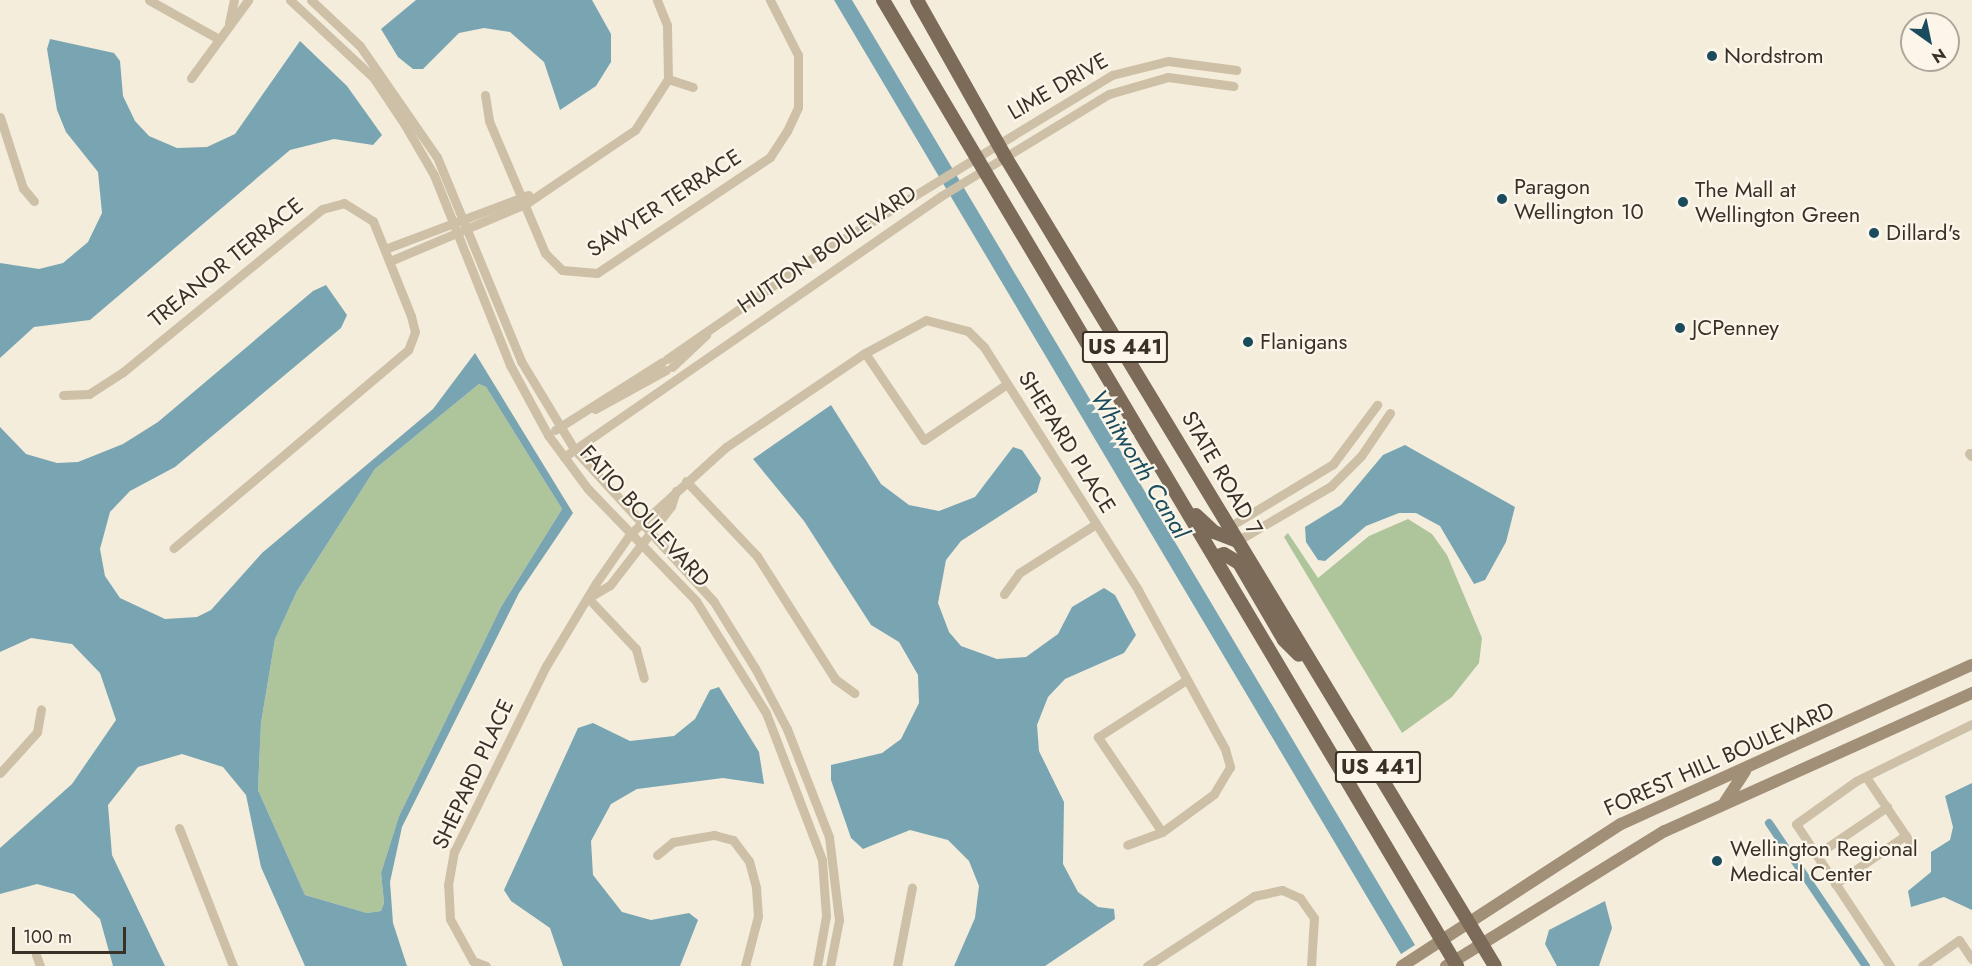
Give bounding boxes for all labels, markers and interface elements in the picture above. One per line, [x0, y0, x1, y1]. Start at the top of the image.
north arrow [1900, 12, 1960, 72]
place label: Nordstrom [1724, 43, 1824, 69]
text: N [1927, 43, 1951, 69]
street label: LIME DRIVE [1003, 47, 1113, 125]
marker: Nordstrom [1705, 49, 1719, 63]
street label: SAWYER TERRACE [582, 143, 746, 263]
place label: Paragon Wellington 10 [1514, 173, 1644, 224]
place label: The Mall at Wellington Green [1695, 176, 1860, 228]
street label: HUTTON BOULEVARD [733, 179, 921, 319]
street label: TREANOR TERRACE [144, 192, 308, 332]
marker: Paragon Wellington 10 [1495, 192, 1509, 206]
marker: The Mall at Wellington Green [1676, 195, 1690, 209]
place label: Dillard's [1886, 220, 1960, 246]
marker: Dillard's [1867, 226, 1881, 240]
place label: JCPenney [1692, 315, 1779, 341]
marker: JCPenney [1673, 321, 1687, 335]
road number: US 441 [1082, 329, 1168, 365]
place label: Flanigans [1260, 329, 1347, 355]
marker: Flanigans [1241, 335, 1255, 349]
street label: SHEPARD PLACE [1013, 366, 1121, 518]
water label: Whitworth Canal [1084, 384, 1196, 544]
street label: STATE ROAD 7 [1176, 406, 1268, 540]
street label: FATIO BOULEVARD [574, 440, 716, 592]
street label: SHEPARD PLACE [427, 695, 519, 853]
street label: FOREST HILL BOULEVARD [1600, 696, 1838, 822]
road number: US 441 [1334, 749, 1422, 785]
place label: Wellington Regional Medical Center [1730, 835, 1918, 886]
marker: Wellington Regional Medical Center [1708, 852, 1726, 870]
scale bar [15, 915, 129, 953]
text: 100 m [23, 924, 72, 950]

